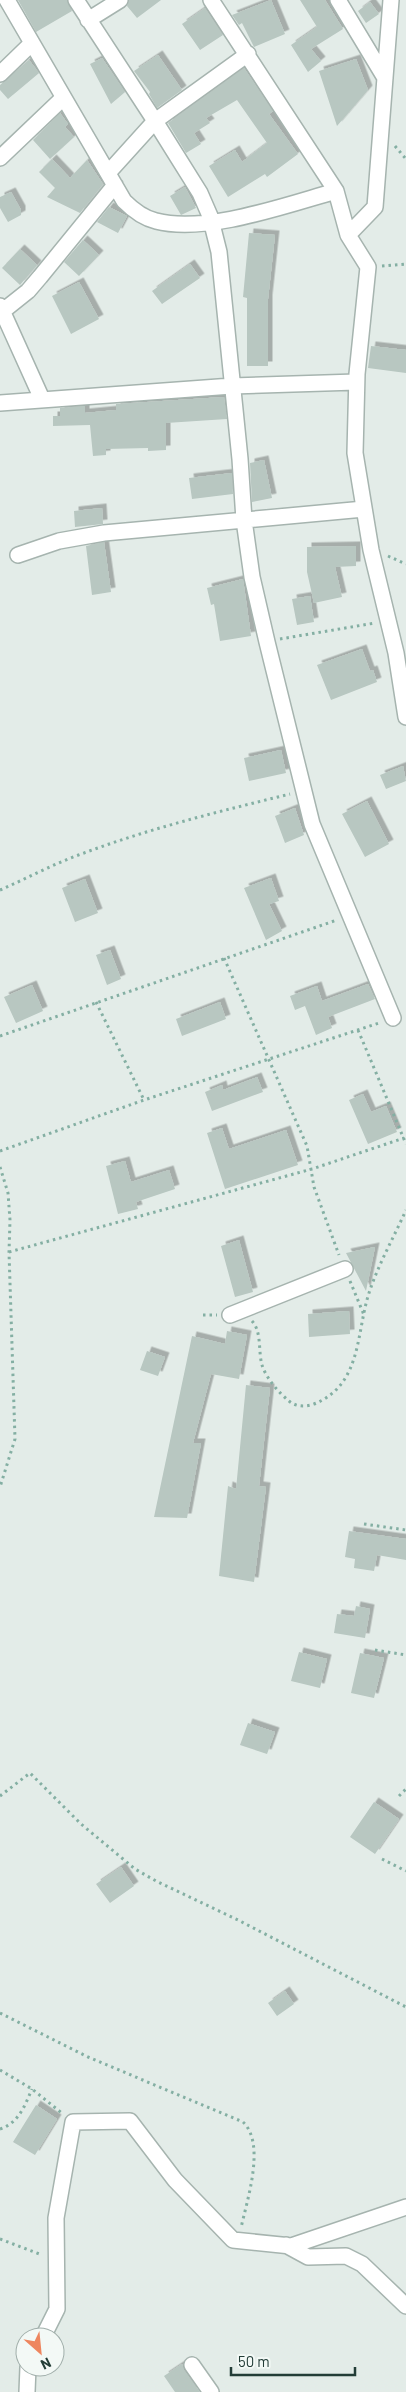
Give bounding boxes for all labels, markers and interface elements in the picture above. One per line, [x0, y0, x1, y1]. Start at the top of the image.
north arrow [15, 2327, 65, 2377]
scale bar [231, 2344, 355, 2376]
text: 50 m [238, 2352, 270, 2370]
text: N [38, 2354, 54, 2374]

